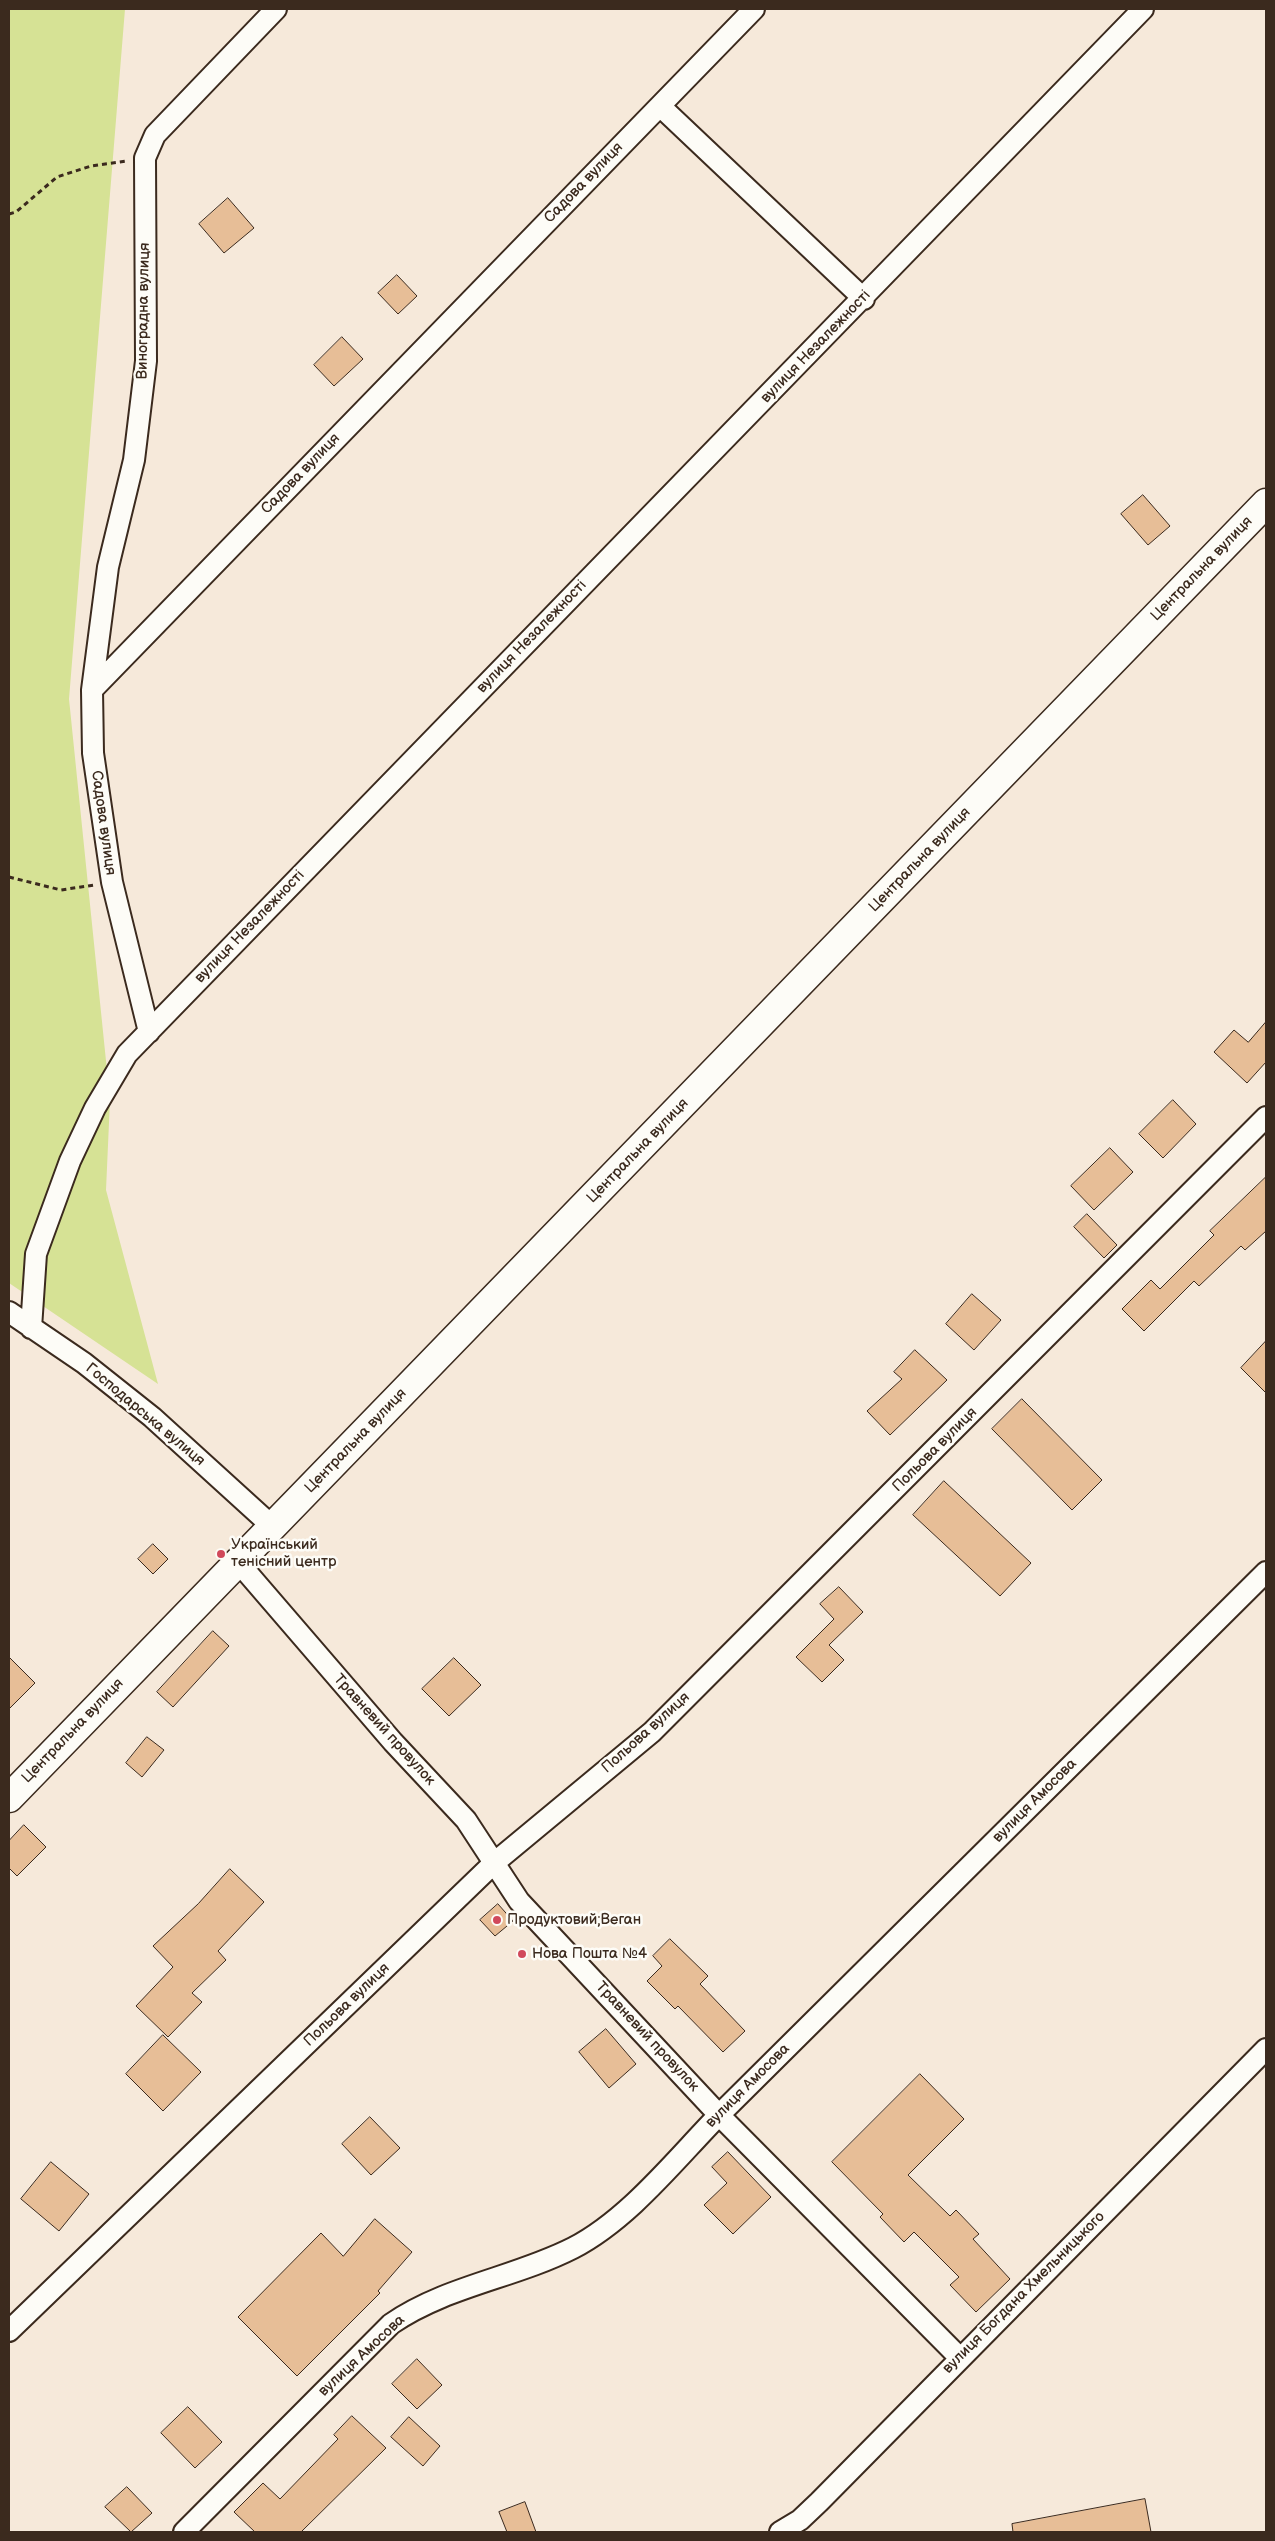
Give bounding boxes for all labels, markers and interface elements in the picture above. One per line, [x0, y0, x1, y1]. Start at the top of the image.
street label: Садова вулиця [541, 139, 627, 227]
street label: Виноградна вулиця [134, 242, 154, 380]
street label: вулиця Незалежності [757, 287, 875, 407]
street label: Садова вулиця [258, 430, 344, 518]
street label: Центральна вулиця [1147, 513, 1257, 625]
street label: вулиця Незалежності [473, 577, 591, 697]
street label: Садова вулиця [87, 769, 119, 877]
street label: Центральна вулиця [865, 804, 975, 916]
street label: вулиця Незалежності [191, 867, 309, 987]
street label: Центральна вулиця [583, 1095, 693, 1207]
street label: Господарська вулиця [82, 1360, 208, 1470]
street label: Центральна вулиця [301, 1385, 411, 1497]
street label: Польова вулиця [889, 1404, 981, 1496]
place label: Український тенісний центр [231, 1536, 336, 1571]
marker: Український тенісний центр [215, 1548, 227, 1560]
street label: Травневий провулок [329, 1671, 439, 1789]
street label: Центральна вулиця [18, 1675, 128, 1787]
street label: Польова вулиця [598, 1689, 694, 1777]
street label: вулиця Амосова [989, 1755, 1081, 1847]
place label: Продуктовий;Веган [507, 1911, 641, 1929]
marker: Продуктовий;Веган [491, 1914, 503, 1926]
place label: Нова Пошта №4 [532, 1945, 647, 1963]
marker: Нова Пошта №4 [516, 1948, 528, 1960]
street label: Польова вулиця [300, 1960, 394, 2050]
street label: Травневий провулок [591, 1978, 703, 2096]
street label: вулиця Амосова [702, 2040, 794, 2132]
street label: вулиця Богдана Хмельницького [939, 2208, 1109, 2378]
street label: вулиця Амосова [315, 2311, 409, 2401]

